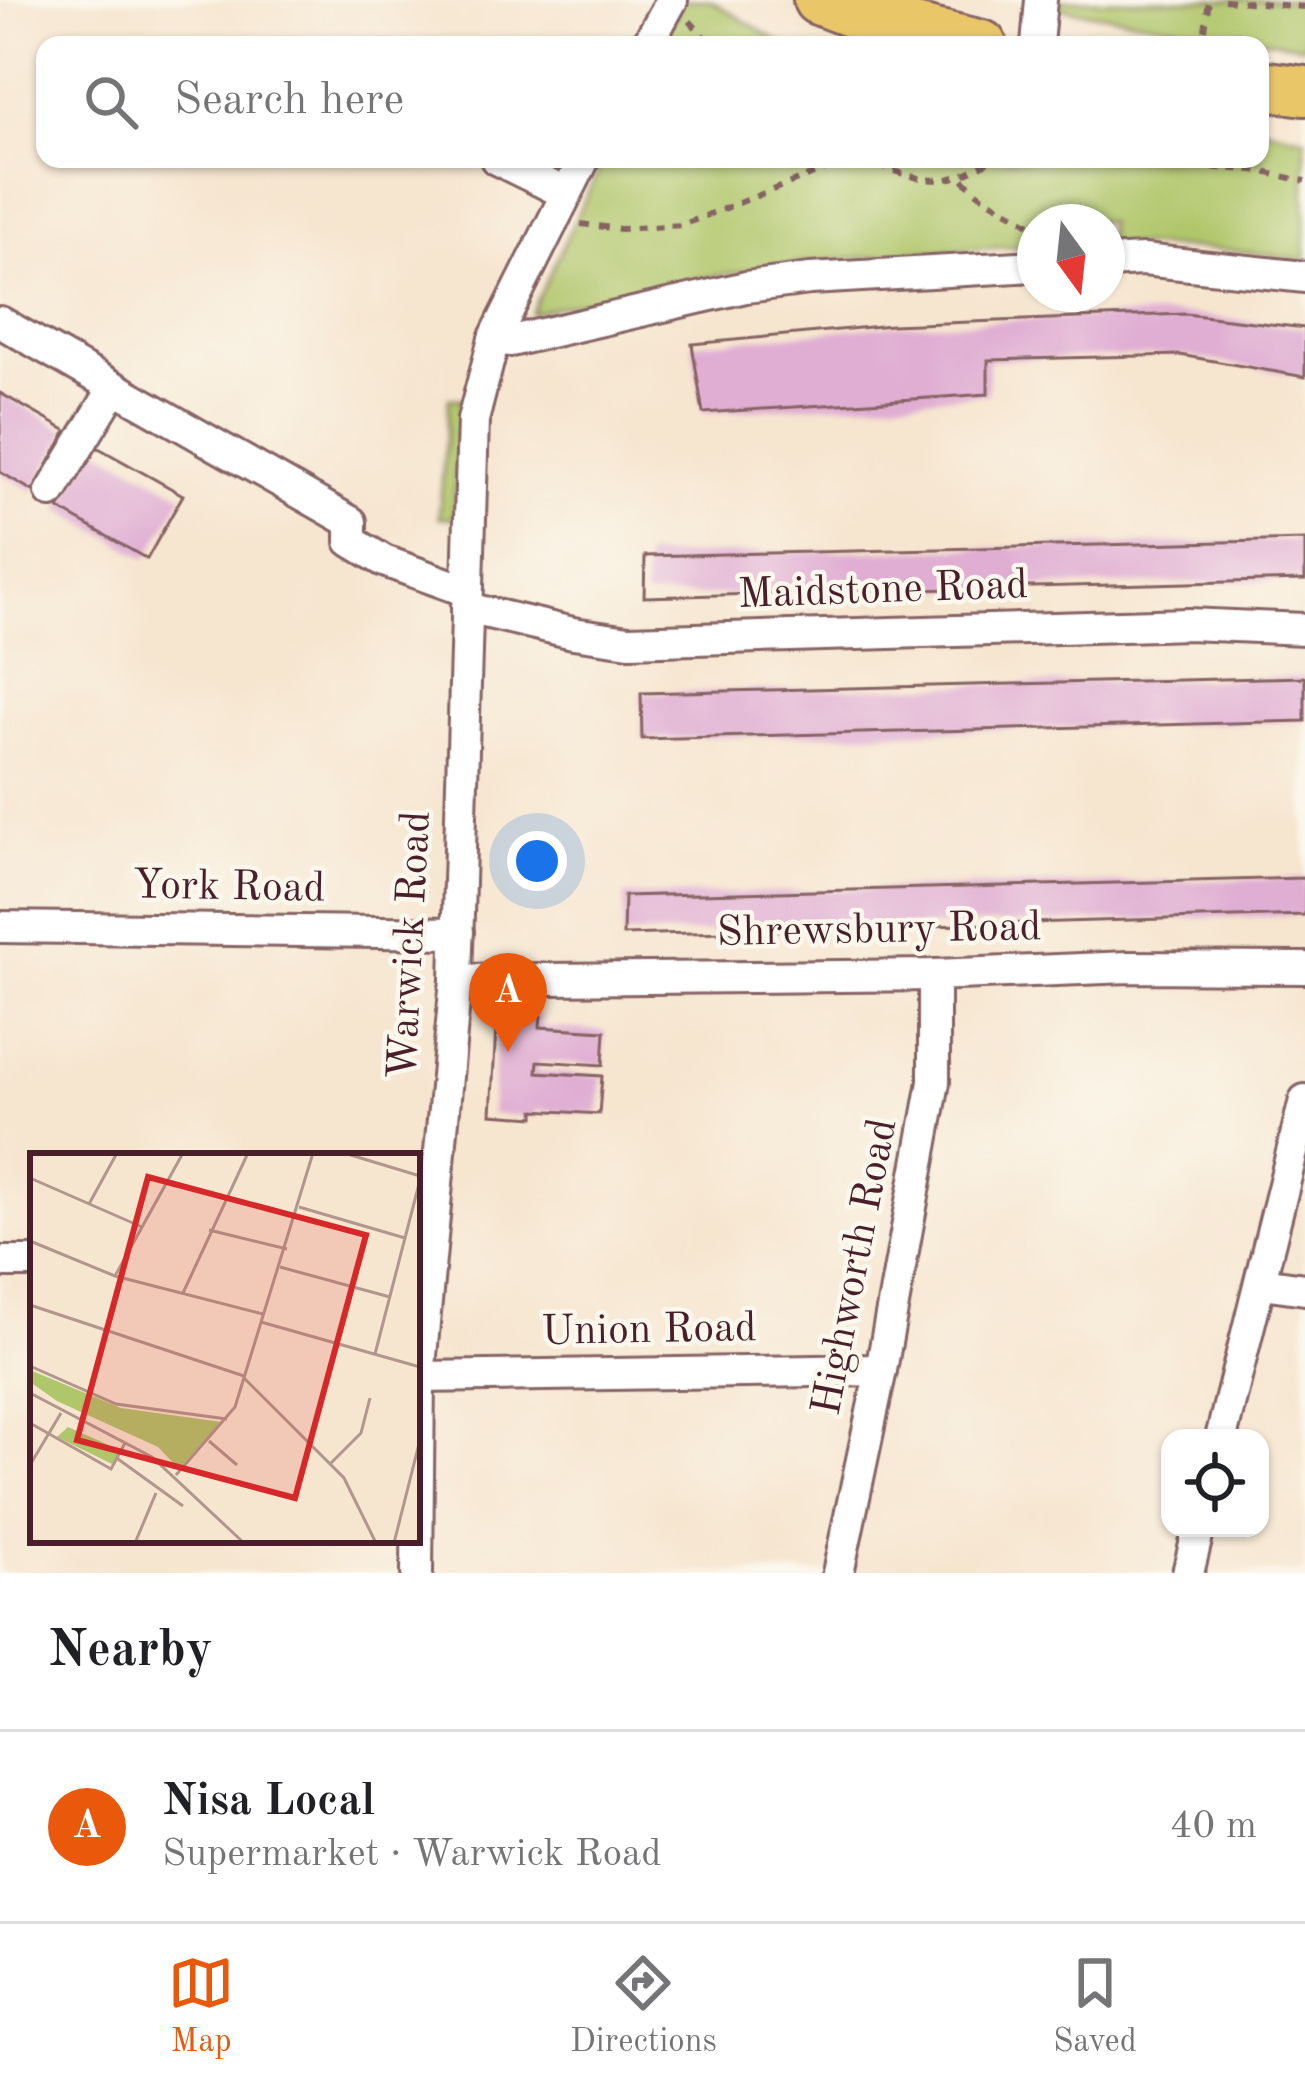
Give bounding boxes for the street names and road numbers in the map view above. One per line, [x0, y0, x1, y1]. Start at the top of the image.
street label: Maidstone Road [737, 565, 1029, 617]
street label: Warwick Road [383, 810, 439, 1080]
street label: York Road [132, 865, 326, 911]
street label: Shrewsbury Road [716, 907, 1042, 955]
street label: Highworth Road [807, 1115, 905, 1419]
street label: Union Road [541, 1308, 757, 1354]

